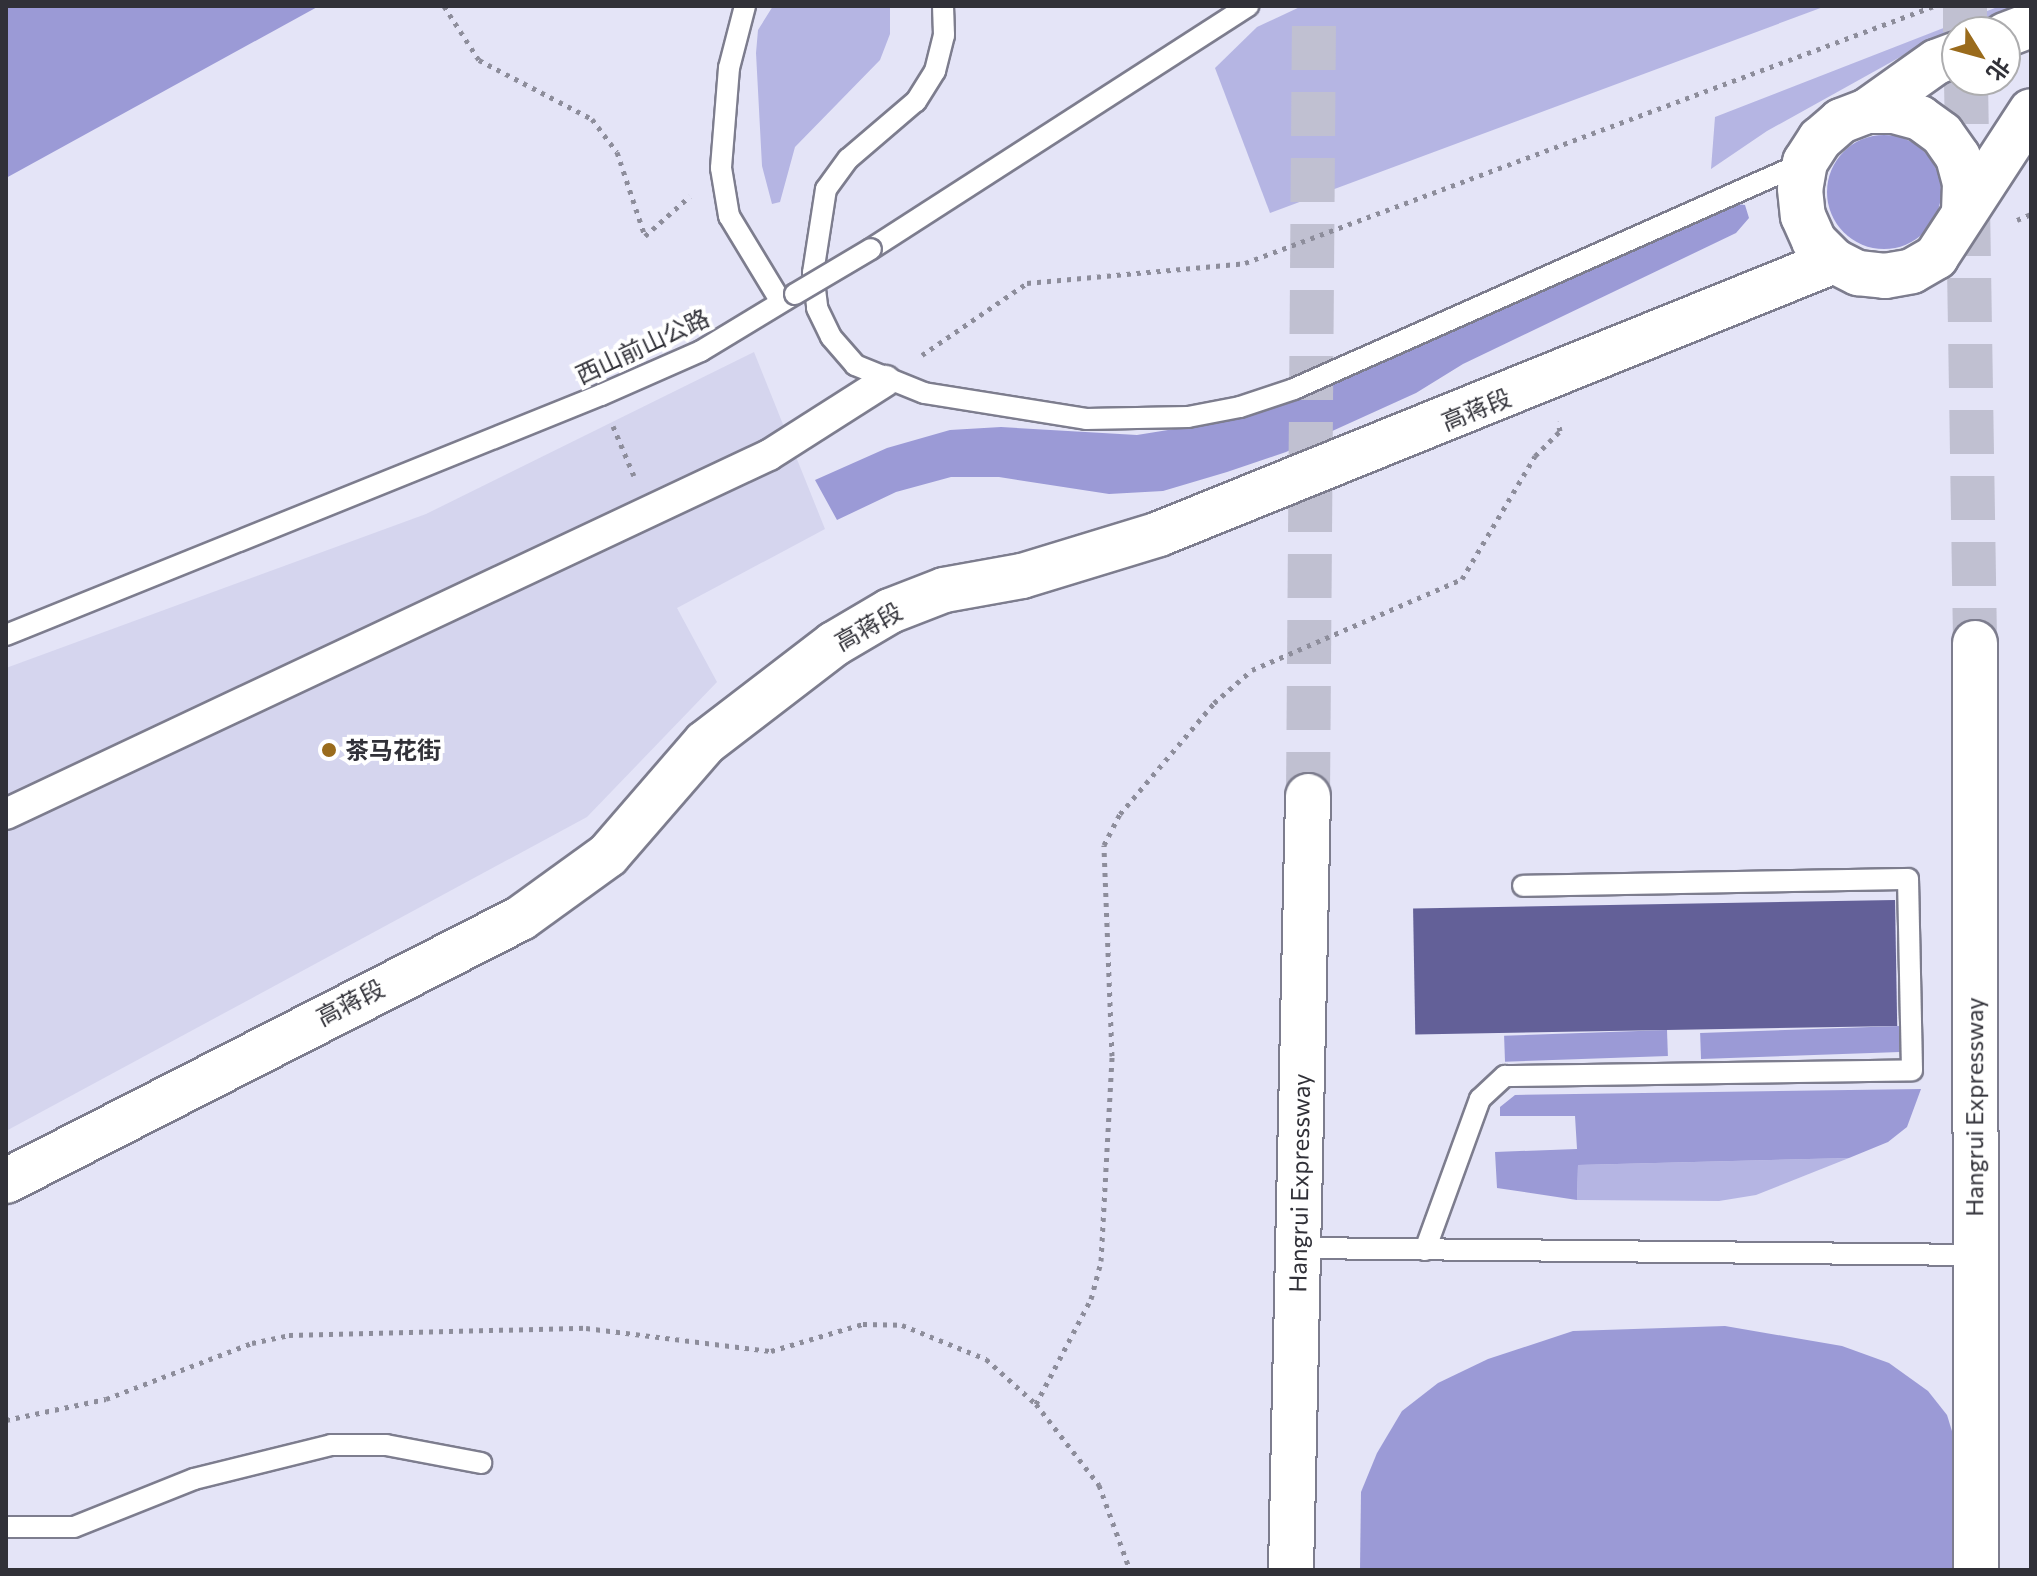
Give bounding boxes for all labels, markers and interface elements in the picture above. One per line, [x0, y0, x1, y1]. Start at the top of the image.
north arrow [1941, 16, 2021, 96]
text: 北 [1982, 53, 2016, 86]
street label: 西山前山公路 [571, 303, 713, 389]
street label: 高蒋段 [1437, 382, 1515, 436]
street label: 高蒋段 [830, 596, 906, 656]
place label: 茶马花街 [345, 736, 441, 764]
marker: 茶马花街 [320, 741, 338, 759]
street label: 高蒋段 [311, 973, 389, 1031]
street label: Hangrui Expressway [1960, 997, 1988, 1217]
street label: Hangrui Expressway [1283, 1073, 1315, 1293]

